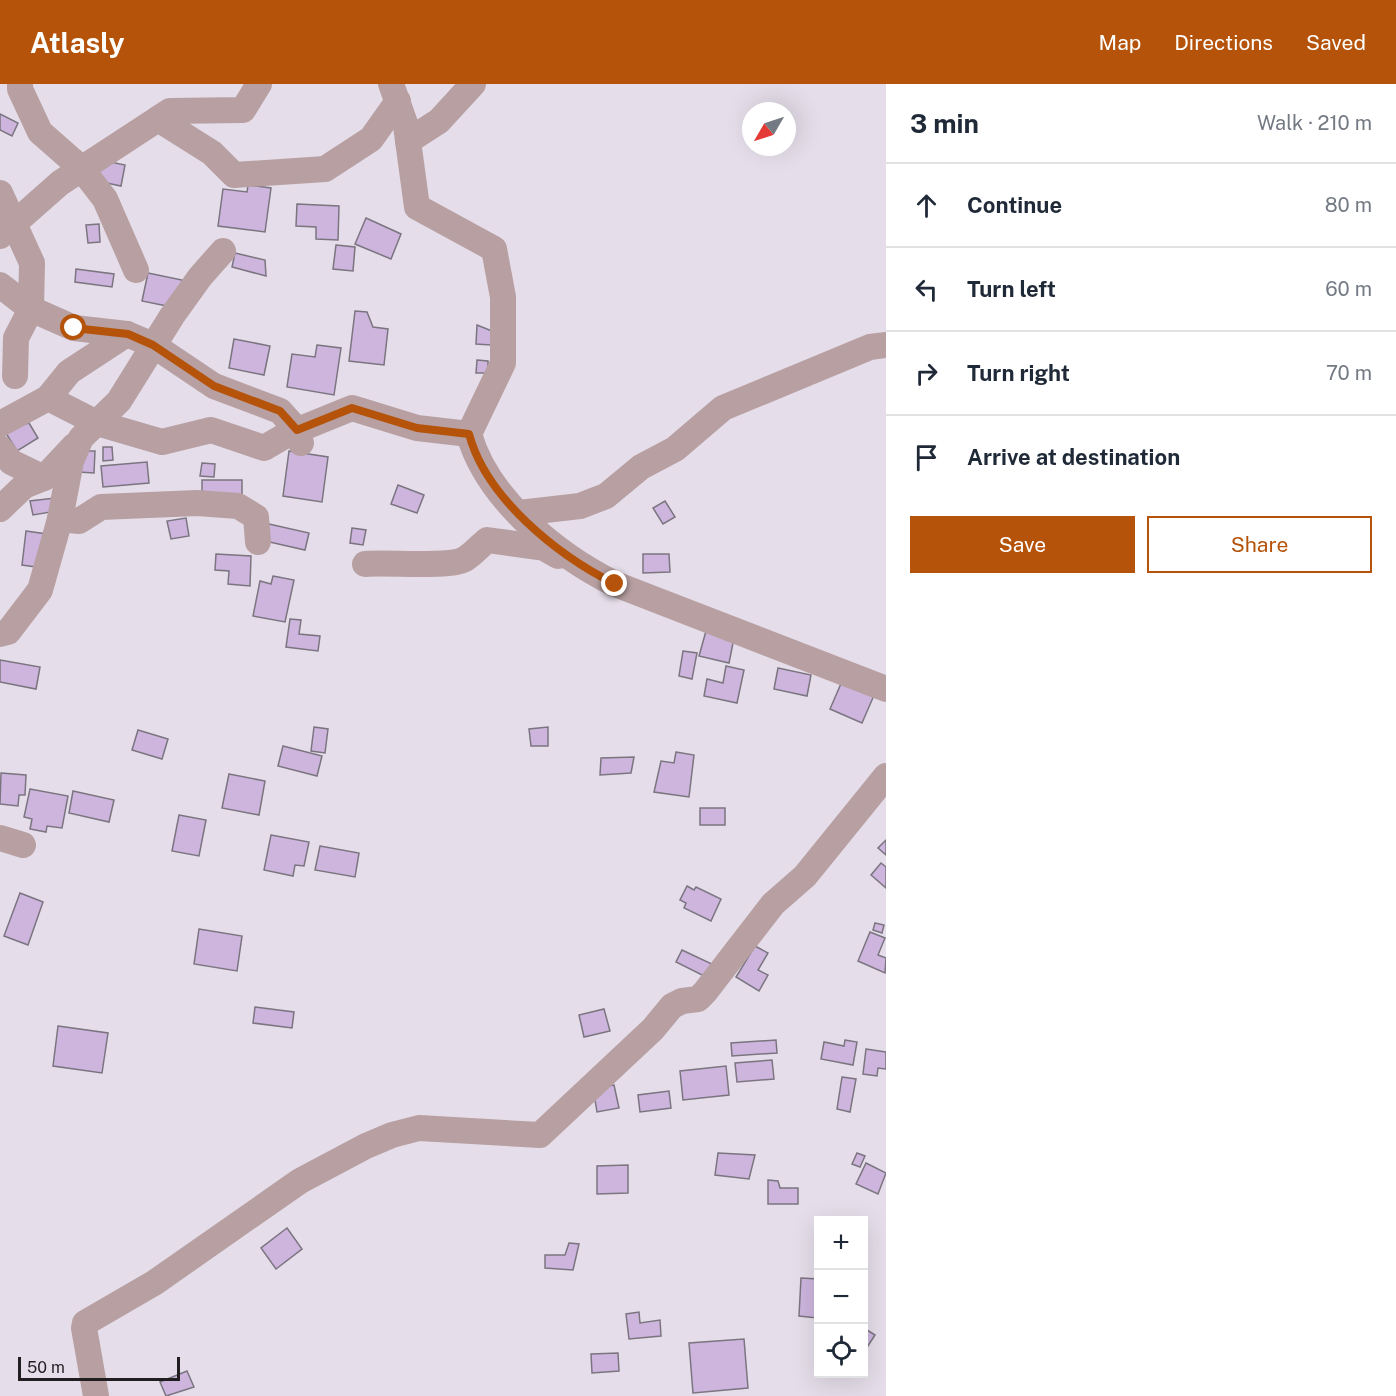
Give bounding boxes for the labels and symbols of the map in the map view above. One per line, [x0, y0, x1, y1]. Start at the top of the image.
north arrow [742, 102, 796, 156]
route start [60, 314, 86, 340]
route end [601, 570, 627, 596]
scale bar [18, 1354, 180, 1382]

